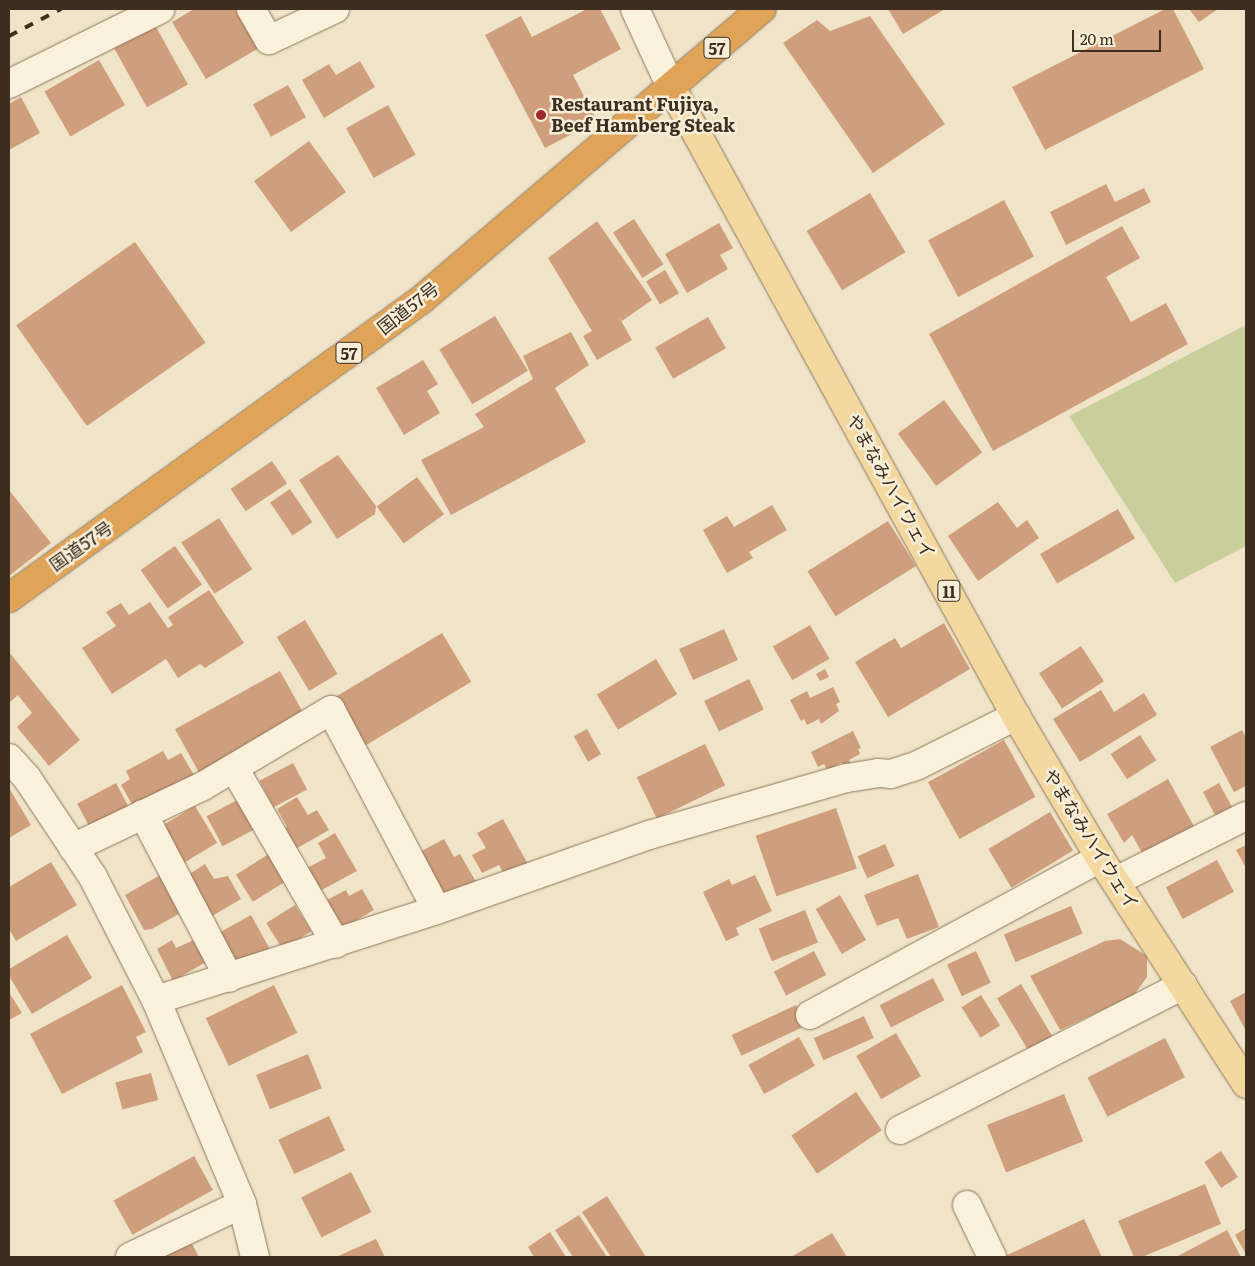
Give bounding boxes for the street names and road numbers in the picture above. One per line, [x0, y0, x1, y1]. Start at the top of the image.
road number: 57 [703, 34, 731, 62]
street label: 国道57号 [373, 277, 443, 339]
road number: 57 [335, 339, 363, 366]
street label: やまなみハイウェイ [842, 410, 940, 562]
street label: 国道57号 [45, 516, 117, 576]
road number: 11 [936, 578, 962, 604]
street label: やまなみハイウェイ [1039, 765, 1143, 913]

